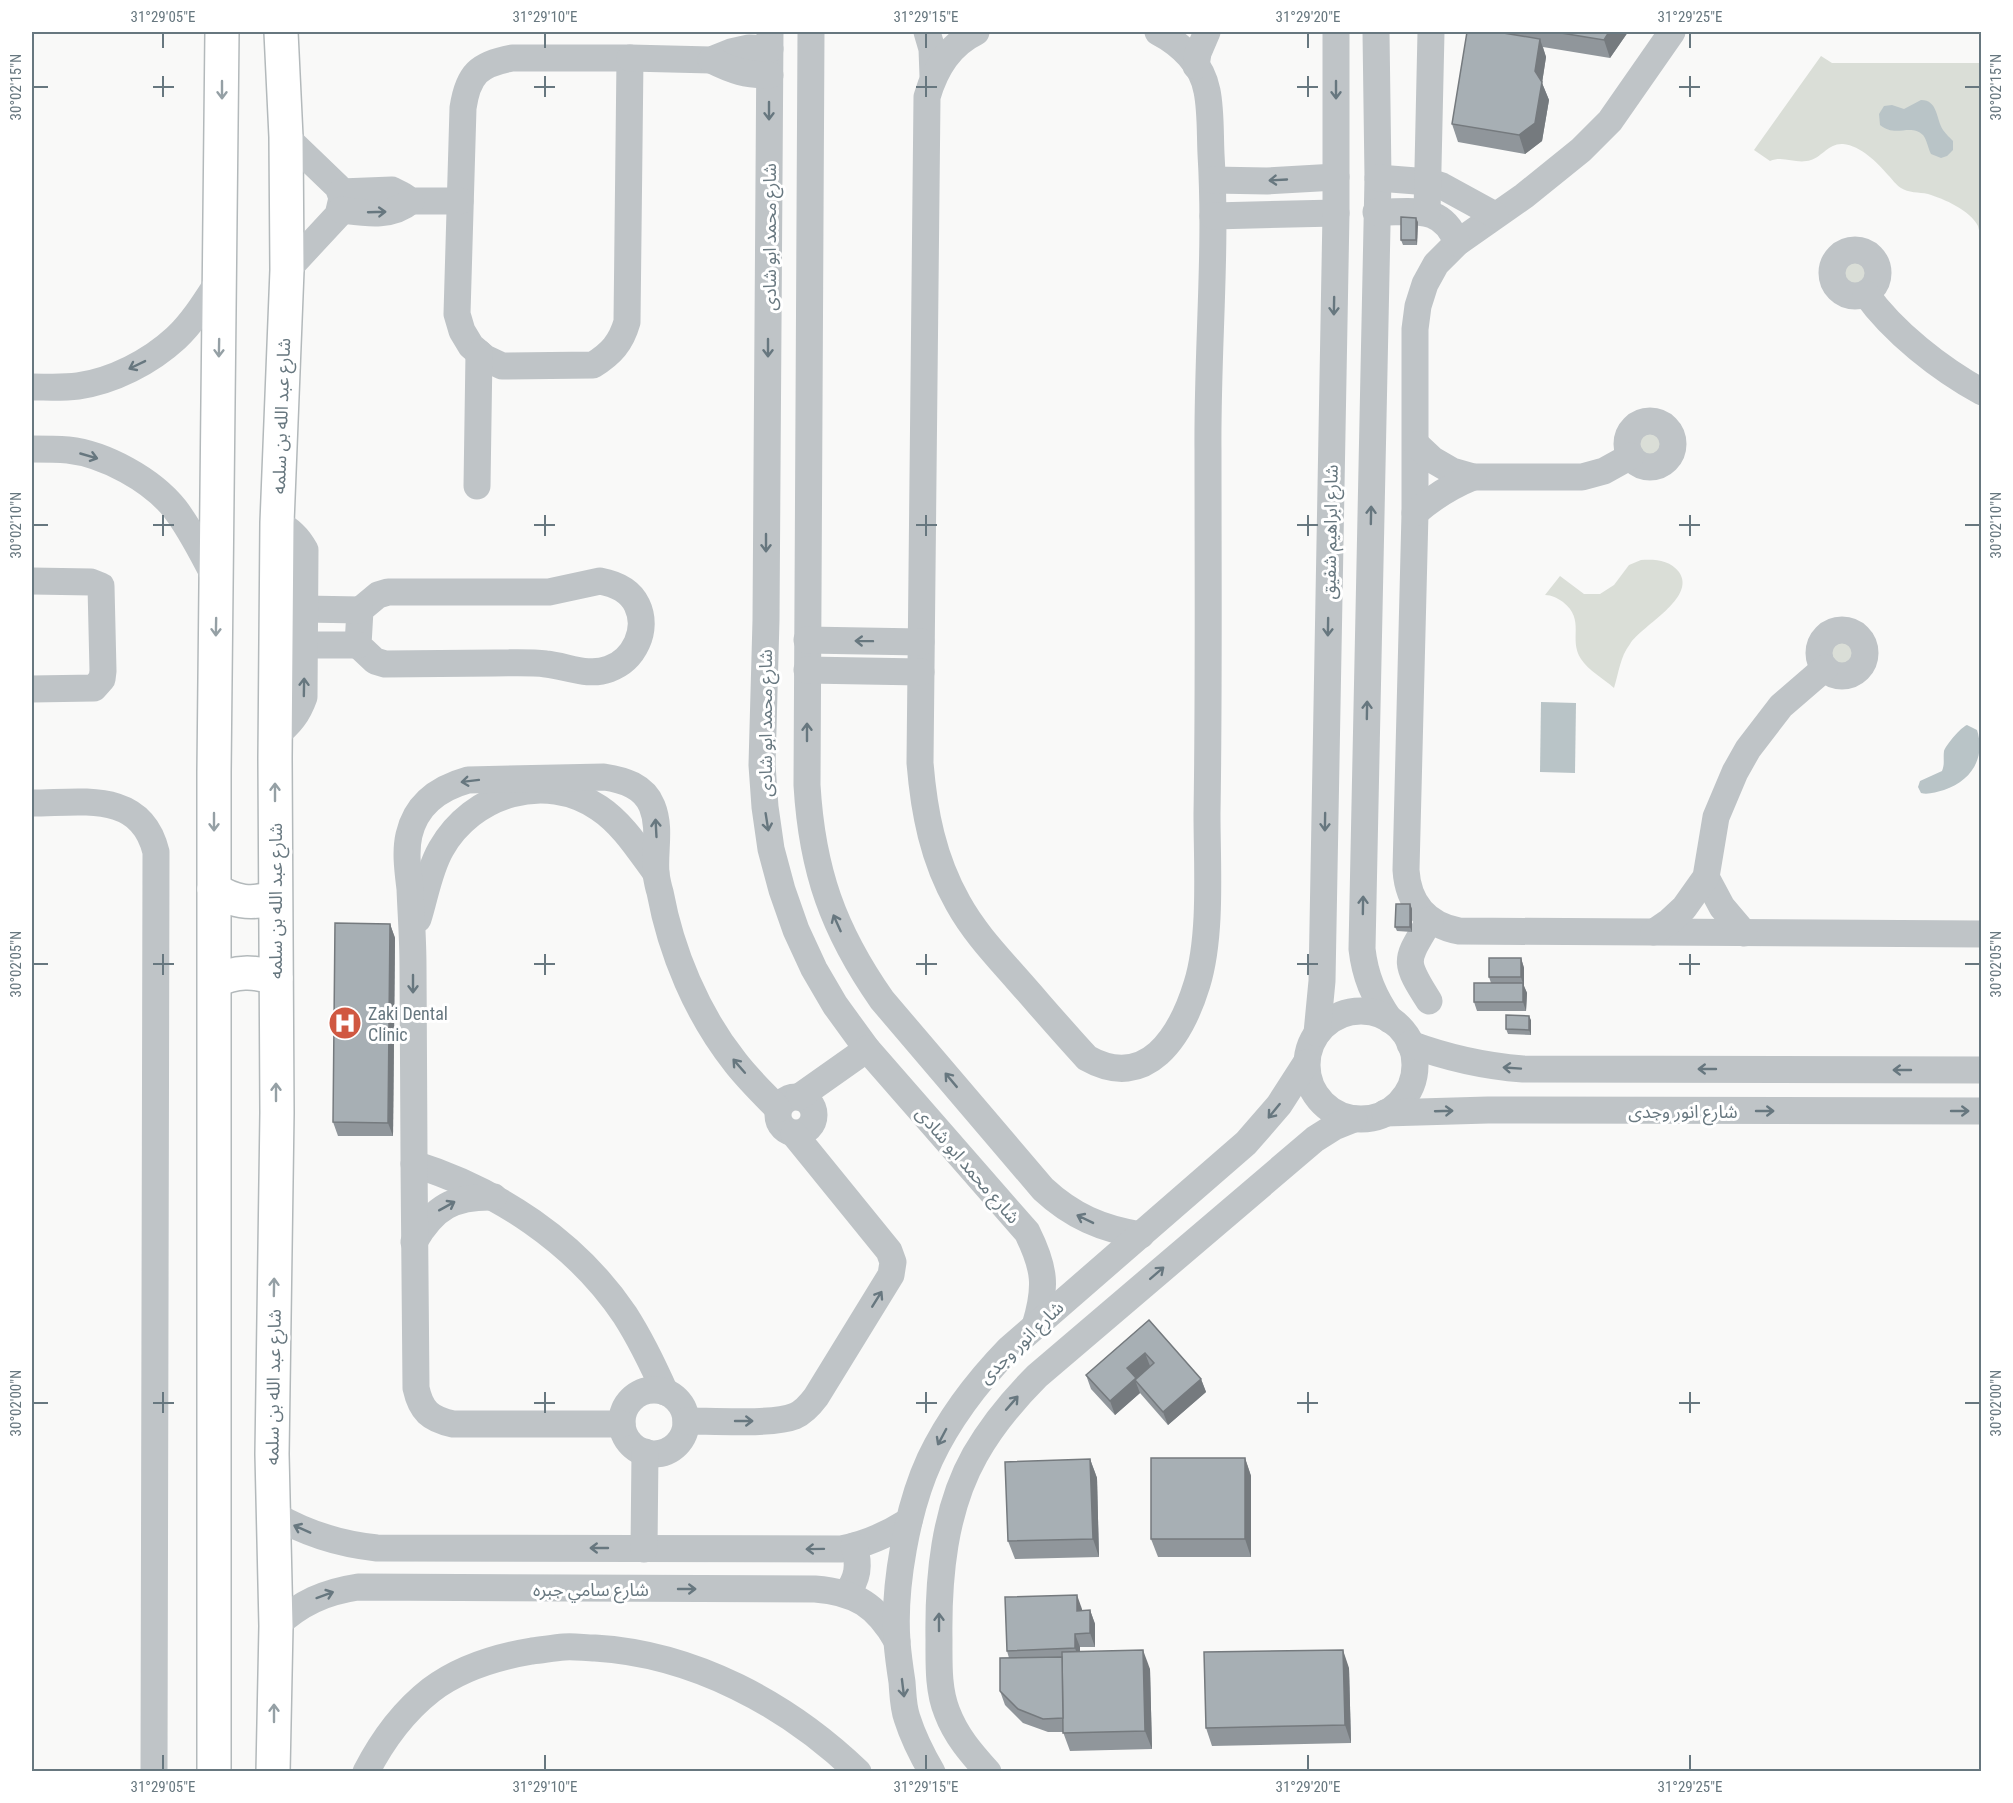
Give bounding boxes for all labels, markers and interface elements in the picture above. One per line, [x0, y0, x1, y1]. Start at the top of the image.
text: 31°29'05"E [131, 8, 195, 26]
text: 31°29'10"E [513, 8, 577, 26]
text: 31°29'15"E [894, 8, 958, 26]
text: 31°29'20"E [1276, 8, 1340, 26]
text: 31°29'25"E [1658, 8, 1722, 26]
text: 30°02'15"N [7, 54, 25, 120]
text: 30°02'15"N [1987, 54, 2005, 120]
one-way arrow [217, 79, 228, 99]
one-way arrow [1330, 79, 1342, 99]
one-way arrow [764, 100, 775, 120]
street label: شارع محمد ابو شادى [759, 163, 784, 311]
one-way arrow [1268, 175, 1288, 186]
one-way arrow [367, 207, 387, 218]
one-way arrow [1328, 295, 1340, 315]
one-way arrow [214, 337, 225, 357]
one-way arrow [762, 337, 774, 357]
street label: شارع عبد الله بن سلمه [268, 338, 298, 495]
one-way arrow [129, 360, 147, 371]
one-way arrow [79, 451, 98, 462]
street label: شارع ابراهيم شفيق [1318, 464, 1346, 600]
text: 30°02'10"N [7, 492, 25, 558]
text: 30°02'10"N [1987, 492, 2005, 558]
one-way arrow [1365, 506, 1377, 526]
one-way arrow [760, 532, 772, 552]
one-way arrow [210, 616, 222, 636]
one-way arrow [1322, 616, 1334, 636]
one-way arrow [855, 635, 875, 647]
street label: شارع محمد ابو شادى [755, 649, 780, 797]
one-way arrow [298, 678, 310, 698]
one-way arrow [1361, 701, 1373, 721]
one-way arrow [801, 723, 813, 743]
one-way arrow [461, 775, 481, 786]
one-way arrow [269, 783, 281, 803]
one-way arrow [208, 811, 220, 831]
one-way arrow [762, 811, 773, 831]
one-way arrow [1319, 811, 1331, 831]
one-way arrow [651, 818, 662, 838]
street label: شارع عبد الله بن سلمه [265, 823, 290, 979]
one-way arrow [1357, 896, 1369, 916]
one-way arrow [831, 914, 842, 932]
text: 30°02'05"N [7, 931, 25, 997]
text: 30°02'05"N [1987, 931, 2005, 997]
one-way arrow [407, 973, 419, 993]
place label: Zaki Dental Clinic [368, 1003, 448, 1045]
hospital icon: Zaki Dental Clinic [327, 1005, 363, 1041]
one-way arrow [732, 1059, 746, 1074]
one-way arrow [1503, 1063, 1523, 1074]
one-way arrow [1698, 1063, 1718, 1075]
one-way arrow [1893, 1064, 1913, 1076]
one-way arrow [944, 1072, 957, 1088]
one-way arrow [270, 1083, 282, 1103]
street label: شارع انور وجدى [1628, 1101, 1738, 1126]
street label: شارع محمد ابو شادى [909, 1102, 1024, 1230]
one-way arrow [1267, 1103, 1280, 1119]
one-way arrow [1433, 1105, 1453, 1116]
one-way arrow [1754, 1105, 1774, 1117]
one-way arrow [1949, 1105, 1969, 1117]
one-way arrow [437, 1200, 455, 1211]
one-way arrow [1077, 1213, 1095, 1224]
one-way arrow [1149, 1266, 1164, 1280]
one-way arrow [268, 1278, 280, 1298]
one-way arrow [871, 1291, 883, 1308]
street label: شارع انور وجدى [974, 1296, 1070, 1390]
street label: شارع عبد الله بن سلمه [261, 1309, 289, 1465]
text: 30°02'00"N [7, 1370, 25, 1436]
text: 30°02'00"N [1987, 1370, 2005, 1436]
one-way arrow [1005, 1396, 1019, 1411]
one-way arrow [734, 1415, 754, 1427]
one-way arrow [936, 1428, 947, 1446]
one-way arrow [293, 1523, 311, 1535]
one-way arrow [590, 1543, 610, 1554]
one-way arrow [806, 1543, 826, 1555]
street label: شارع سامي جبره [533, 1579, 649, 1604]
one-way arrow [676, 1583, 696, 1595]
one-way arrow [315, 1588, 333, 1599]
one-way arrow [933, 1613, 944, 1633]
one-way arrow [897, 1677, 908, 1697]
one-way arrow [268, 1704, 280, 1724]
text: 31°29'05"E [131, 1778, 195, 1796]
text: 31°29'10"E [513, 1778, 577, 1796]
text: 31°29'15"E [894, 1778, 958, 1796]
text: 31°29'20"E [1276, 1778, 1340, 1796]
text: 31°29'25"E [1658, 1778, 1722, 1796]

